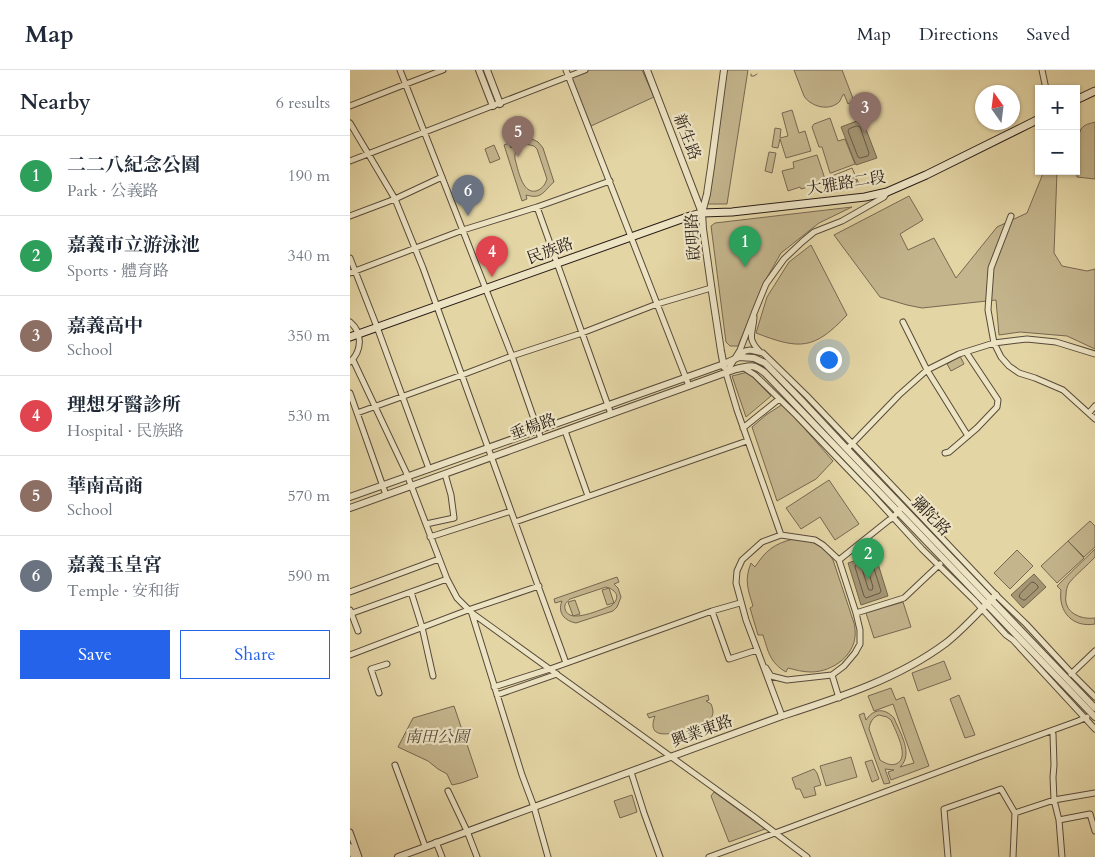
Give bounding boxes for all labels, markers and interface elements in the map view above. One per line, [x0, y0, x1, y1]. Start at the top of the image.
text: Map [25, 18, 74, 51]
text: Map [857, 22, 891, 47]
text: Directions [919, 22, 998, 47]
text: Saved [1026, 22, 1070, 47]
north arrow [975, 85, 1020, 130]
map controls [1035, 85, 1080, 175]
button: + [1035, 85, 1080, 130]
text: Nearby [20, 88, 91, 117]
text: 6 results [276, 92, 330, 114]
pin: 3 [849, 92, 881, 133]
street label: 新生路 [668, 111, 706, 163]
pin: 5 [502, 116, 534, 157]
button: − [1035, 130, 1080, 175]
text: 二二八紀念公園 [67, 152, 200, 178]
text: 1 [32, 165, 40, 187]
text: 190 m [288, 165, 330, 187]
street label: 大雅路二段 [805, 166, 887, 200]
pin: 6 [452, 175, 484, 216]
text: Park · 公義路 [67, 180, 158, 202]
street label: 啟明路 [680, 212, 706, 262]
pin: 1 [729, 226, 761, 267]
text: 嘉義市立游泳池 [67, 232, 200, 258]
street label: 民族路 [524, 232, 576, 270]
pin: 4 [476, 236, 508, 277]
text: 2 [32, 245, 40, 267]
text: 340 m [288, 245, 330, 267]
text: Sports · 體育路 [67, 260, 169, 282]
text: 嘉義高中 [67, 313, 143, 339]
text: 3 [32, 325, 40, 347]
text: 350 m [288, 325, 330, 347]
text: School [67, 339, 112, 361]
your location [816, 347, 842, 373]
text: 理想牙醫診所 [67, 392, 181, 418]
text: 4 [32, 405, 40, 427]
text: 530 m [288, 405, 330, 427]
street label: 垂楊路 [507, 408, 559, 446]
text: Hospital · 民族路 [67, 420, 184, 442]
text: 華南高商 [67, 473, 143, 499]
text: 5 [32, 485, 40, 507]
text: 570 m [288, 485, 330, 507]
street label: 彌陀路 [906, 491, 956, 541]
text: School [67, 499, 112, 521]
pin: 2 [852, 538, 884, 579]
text: 嘉義玉皇宮 [67, 552, 162, 578]
text: 6 [32, 565, 40, 587]
text: 590 m [288, 565, 330, 587]
text: Temple · 安和街 [67, 580, 180, 602]
button: Save [20, 630, 170, 679]
button: Share [180, 630, 330, 679]
street label: 興業東路 [668, 710, 736, 752]
park label: 南田公園 [405, 726, 472, 748]

